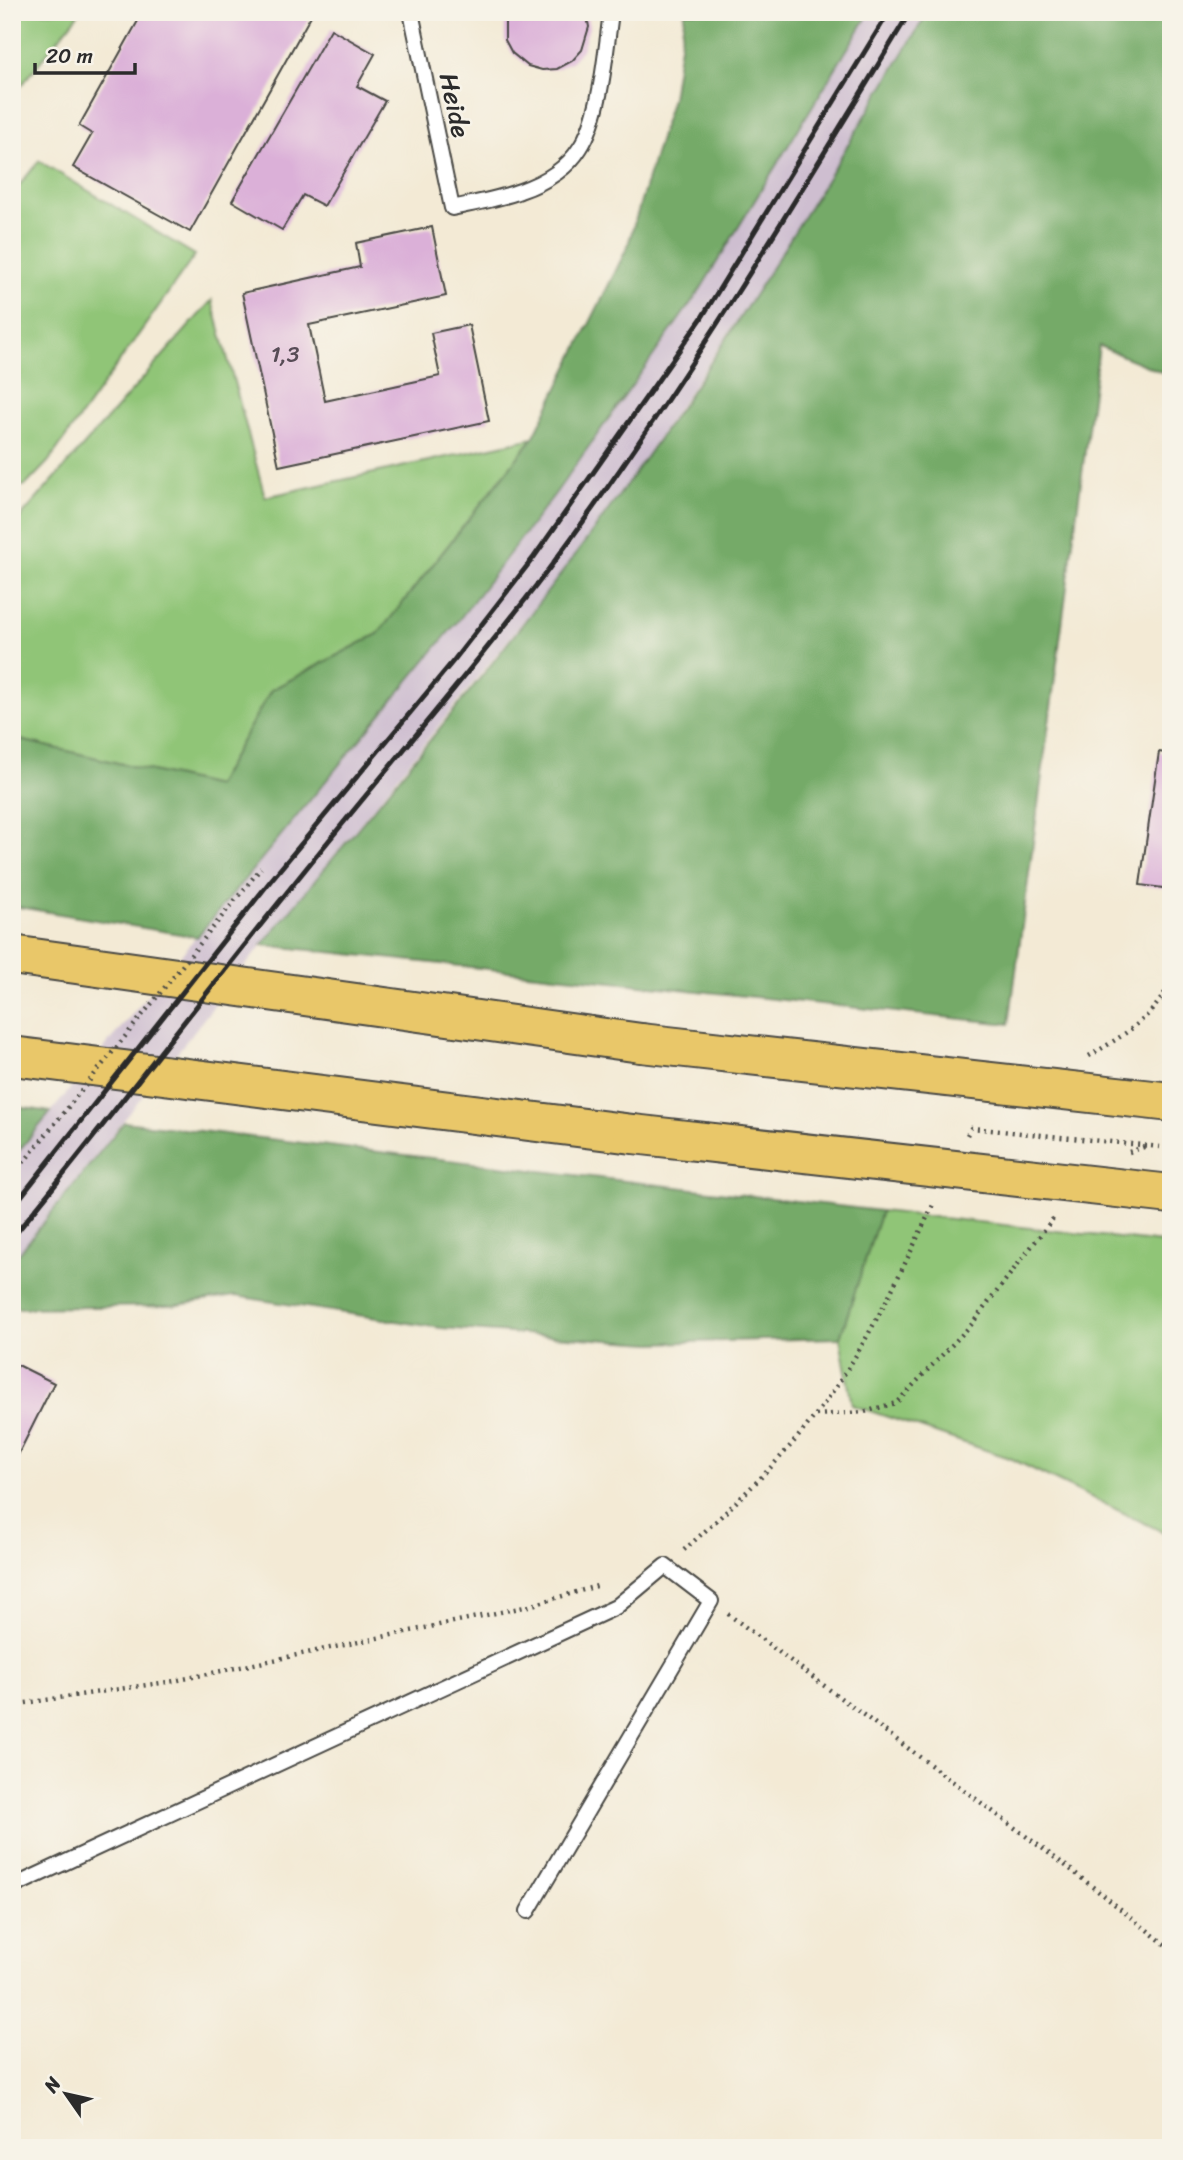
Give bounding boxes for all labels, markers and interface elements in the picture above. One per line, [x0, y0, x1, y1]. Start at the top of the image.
scale bar [35, 32, 135, 76]
text: 20 m [46, 37, 93, 75]
street label: Heide [426, 68, 484, 142]
house number: 1,3 [271, 334, 300, 375]
north arrow [32, 2058, 102, 2128]
text: N [34, 2069, 70, 2100]

